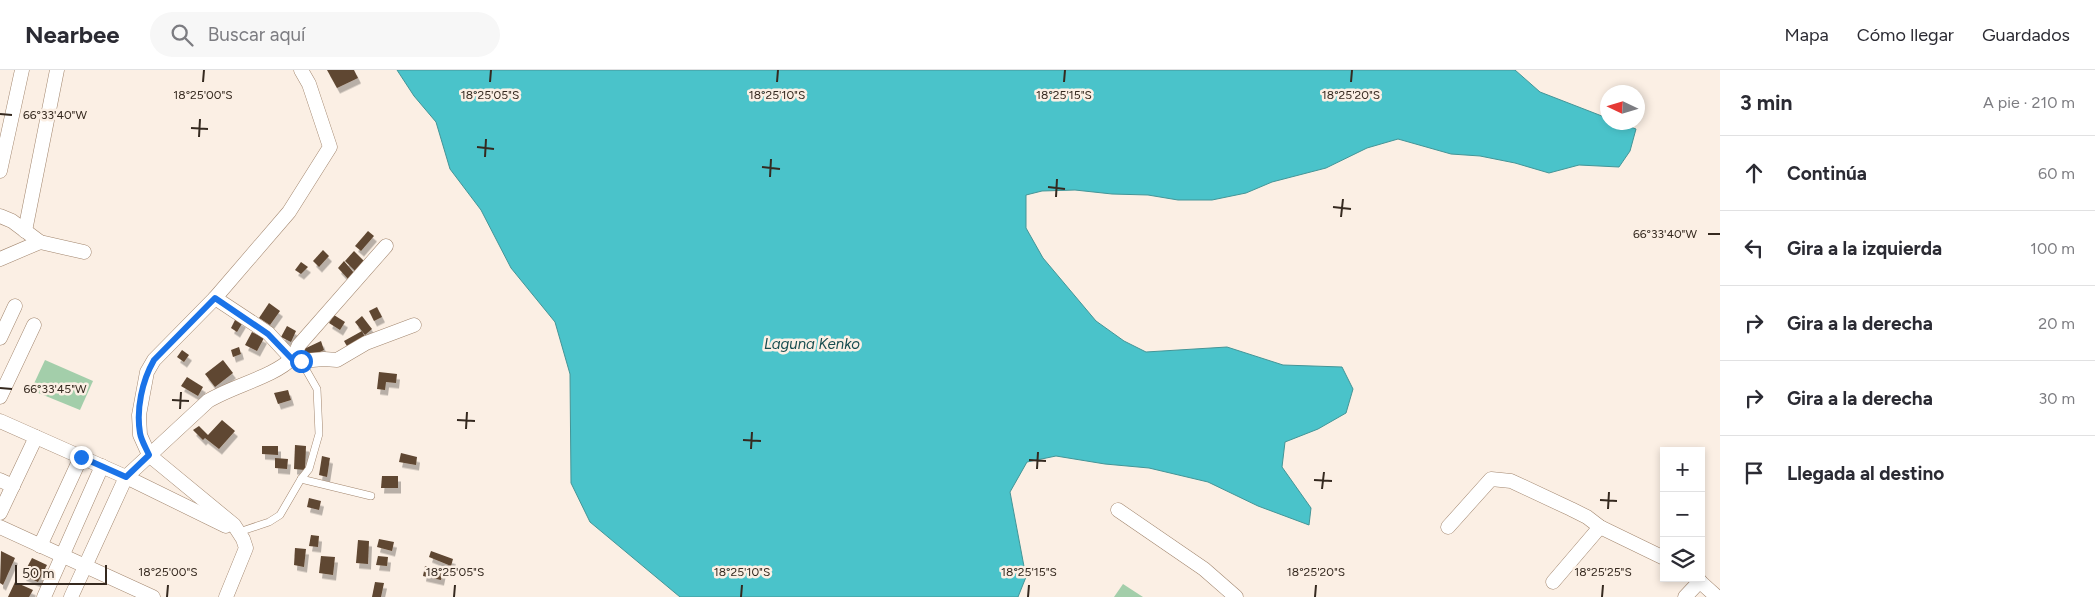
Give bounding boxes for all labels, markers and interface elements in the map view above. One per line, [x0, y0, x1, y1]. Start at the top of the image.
search box [150, 12, 500, 57]
text: Nearbee [25, 20, 120, 49]
icon: search [168, 21, 196, 49]
text: Buscar aquí [208, 23, 305, 46]
text: Mapa [1784, 24, 1829, 46]
text: Cómo llegar [1857, 24, 1954, 46]
text: Guardados [1982, 24, 2070, 46]
north arrow [1600, 85, 1645, 130]
text: 18°25'00"S [173, 88, 233, 102]
text: 18°25'05"S [461, 88, 519, 102]
text: 18°25'10"S [749, 88, 805, 102]
text: 18°25'15"S [1036, 88, 1092, 102]
text: 18°25'20"S [1322, 88, 1380, 102]
text: 3 min [1740, 90, 1792, 115]
text: A pie · 210 m [1983, 93, 2075, 112]
text: 66°33'40"W [23, 108, 87, 122]
icon: ahead [1740, 159, 1768, 187]
text: Continúa [1787, 162, 1867, 185]
text: 60 m [2038, 164, 2075, 183]
text: 66°33'40"W [1633, 227, 1697, 241]
icon: left [1740, 234, 1768, 262]
text: Gira a la izquierda [1787, 237, 1942, 260]
text: 100 m [2030, 239, 2075, 258]
icon: right [1740, 309, 1768, 337]
text: Gira a la derecha [1787, 312, 1933, 335]
text: 20 m [2038, 314, 2075, 333]
water label: Laguna Kenko [764, 335, 860, 353]
route start [290, 350, 313, 373]
text: 66°33'45"W [23, 382, 87, 396]
icon: right [1740, 384, 1768, 412]
text: Gira a la derecha [1787, 387, 1933, 410]
text: 30 m [2038, 389, 2075, 408]
route end [70, 446, 93, 469]
map controls [1660, 447, 1705, 582]
button: + [1660, 447, 1705, 492]
icon: arrive [1740, 459, 1768, 487]
text: Llegada al destino [1787, 462, 1944, 485]
button: − [1660, 492, 1705, 537]
button: layers [1660, 537, 1705, 582]
scale bar [15, 562, 108, 585]
text: 50 m [22, 565, 54, 582]
text: 18°25'00"S [138, 565, 198, 579]
text: 18°25'05"S [426, 565, 484, 579]
text: 18°25'10"S [714, 565, 770, 579]
text: 18°25'15"S [1001, 565, 1057, 579]
text: 18°25'20"S [1287, 565, 1345, 579]
text: 18°25'25"S [1574, 565, 1632, 579]

